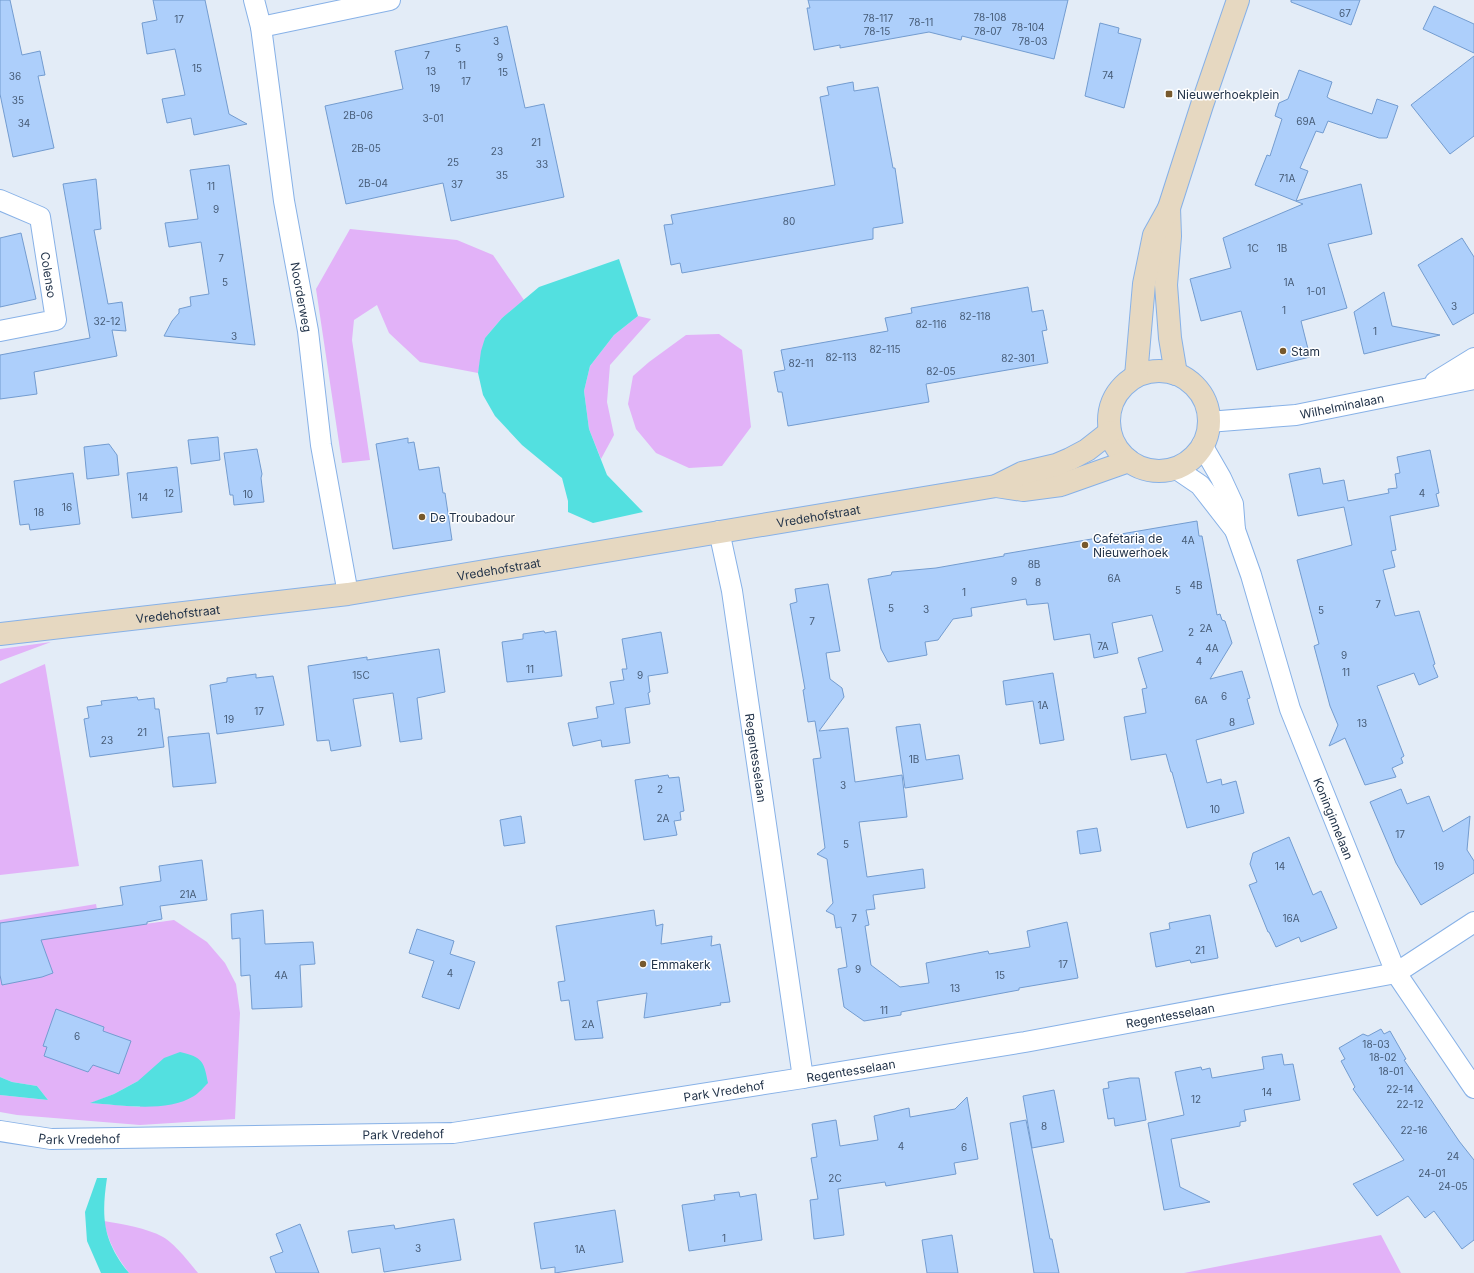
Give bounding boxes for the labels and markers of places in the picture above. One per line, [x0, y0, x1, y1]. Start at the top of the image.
place label: Nieuwerhoekplein [1177, 87, 1279, 102]
marker: Nieuwerhoekplein [1164, 89, 1174, 99]
place label: Stam [1291, 344, 1320, 359]
marker: Stam [1278, 346, 1288, 356]
place label: De Troubadour [430, 510, 516, 525]
marker: De Troubadour [417, 512, 427, 522]
place label: Cafetaria de Nieuwerhoek [1093, 531, 1169, 560]
marker: Cafetaria de Nieuwerhoek [1080, 540, 1090, 550]
place label: Emmakerk [651, 957, 711, 972]
marker: Emmakerk [638, 959, 648, 969]

